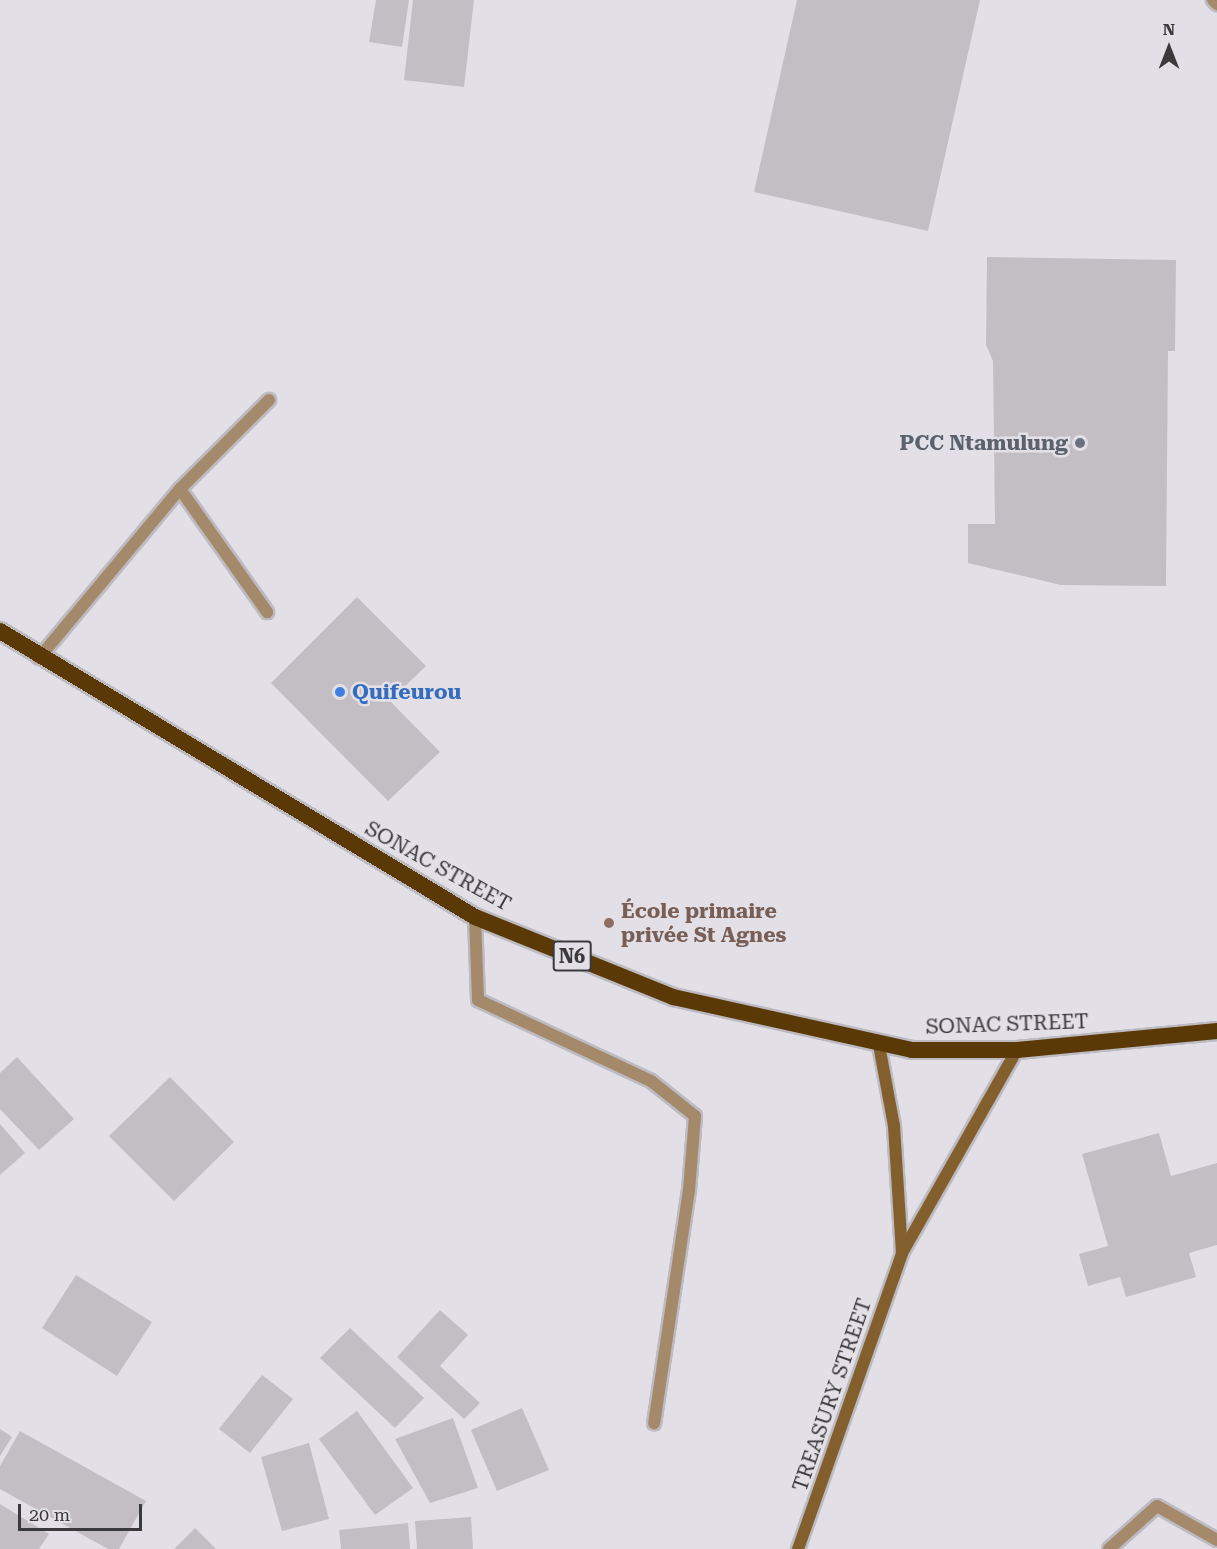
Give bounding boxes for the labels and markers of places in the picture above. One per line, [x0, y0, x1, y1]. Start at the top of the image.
place label: PCC Ntamulung [900, 430, 1068, 456]
marker: PCC Ntamulung [1073, 436, 1087, 450]
place label: Quifeurou [352, 679, 461, 705]
marker: Quifeurou [333, 685, 347, 699]
place label: École primaire privée St Agnes [621, 898, 786, 948]
marker: École primaire privée St Agnes [602, 916, 616, 930]

